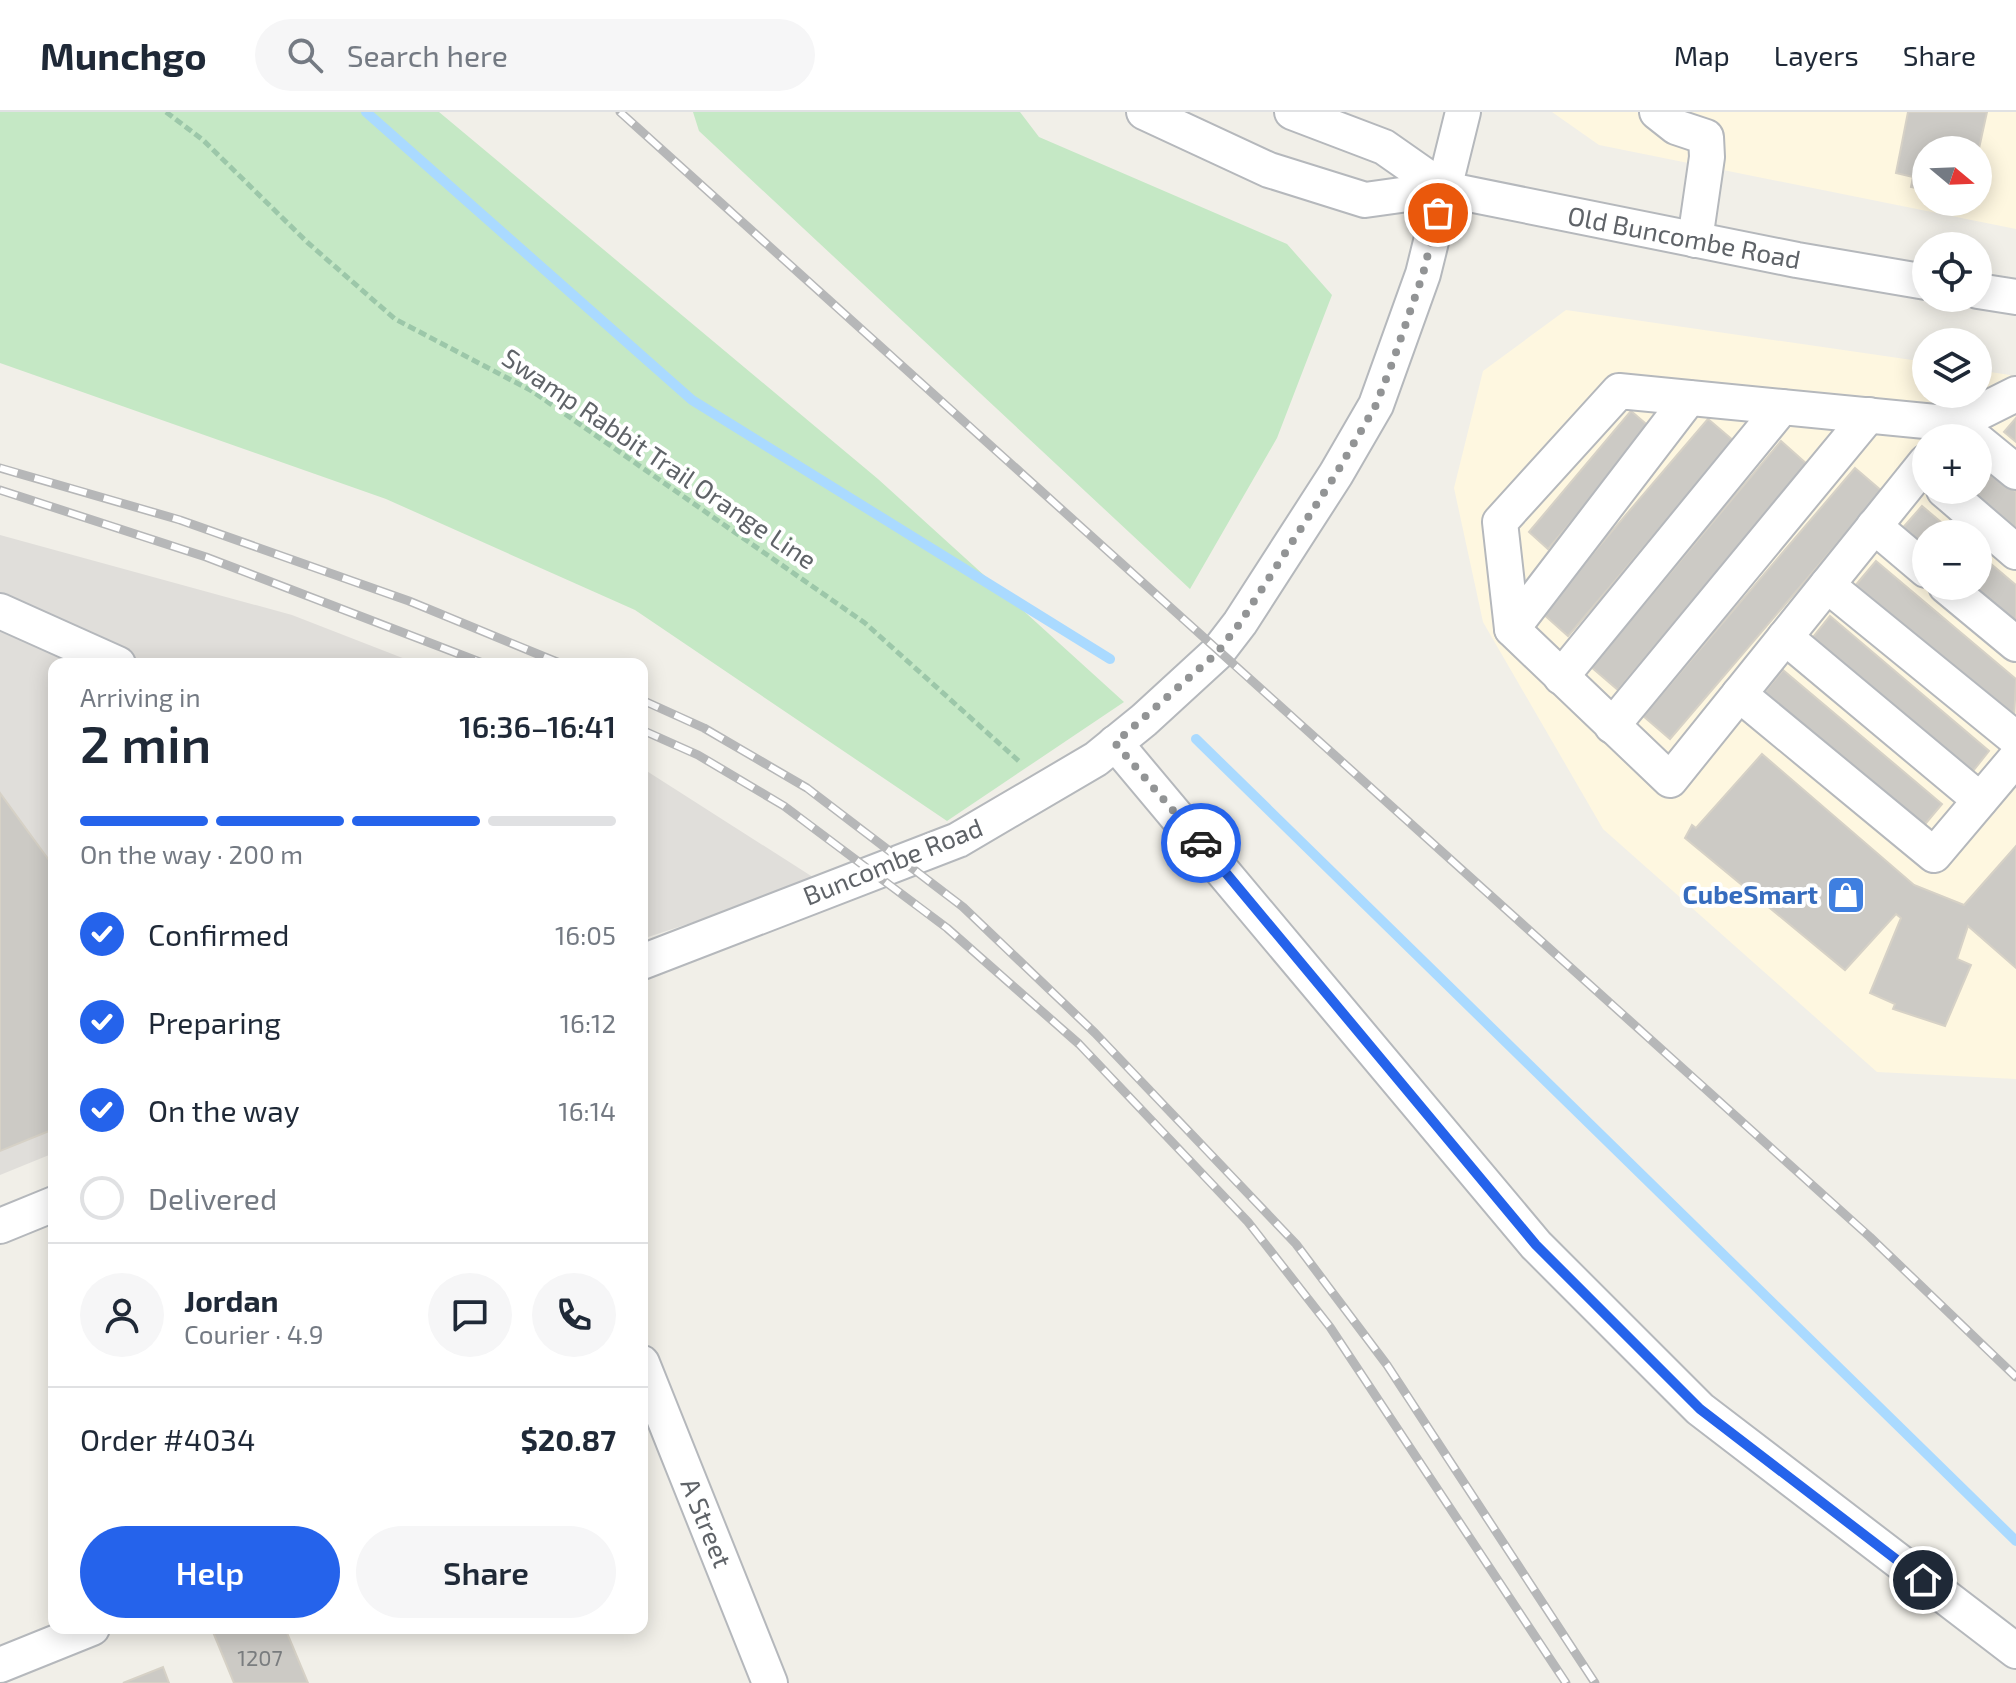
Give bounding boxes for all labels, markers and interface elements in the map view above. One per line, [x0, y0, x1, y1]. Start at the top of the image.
search box [255, 19, 815, 91]
text: Munchgo [40, 32, 207, 78]
icon: search [283, 33, 327, 77]
text: Search here [347, 37, 508, 73]
text: Map [1674, 38, 1730, 72]
text: Layers [1774, 38, 1859, 72]
text: Share [1903, 38, 1976, 72]
north arrow [1912, 136, 1992, 216]
map controls [1912, 136, 1992, 600]
pin [1404, 179, 1472, 247]
icon: bag [1416, 191, 1460, 235]
street label: Old Buncombe Road [1565, 199, 1803, 274]
button: locate [1912, 232, 1992, 312]
button: layers [1912, 328, 1992, 408]
street label: Swamp Rabbit Trail Orange Line [497, 341, 823, 575]
button: + [1912, 424, 1992, 504]
button: − [1912, 520, 1992, 600]
text: Arriving in [80, 681, 201, 712]
text: 16:36–16:41 [459, 708, 616, 744]
text: 2 min [80, 711, 211, 773]
courier [1161, 803, 1241, 883]
street label: Buncombe Road [798, 811, 987, 911]
icon: car [1179, 821, 1223, 865]
text: On the way · 200 m [80, 838, 303, 869]
shop icon: CubeSmart [1825, 874, 1867, 916]
place label: CubeSmart [1682, 878, 1818, 909]
icon: check [80, 912, 124, 956]
text: Confirmed [148, 916, 289, 952]
text: 16:05 [555, 919, 616, 950]
icon: check [80, 1000, 124, 1044]
text: Preparing [148, 1004, 281, 1040]
text: 16:12 [560, 1007, 616, 1038]
icon: check [80, 1088, 124, 1132]
text: On the way [148, 1092, 300, 1128]
text: 16:14 [558, 1095, 616, 1126]
text: Delivered [148, 1180, 277, 1216]
button: person [80, 1273, 164, 1357]
button: chat [428, 1273, 512, 1357]
button: phone [532, 1273, 616, 1357]
text: Jordan [184, 1282, 279, 1318]
text: Courier · 4.9 [184, 1318, 324, 1349]
text: Order #4034 [80, 1421, 255, 1457]
text: $20.87 [520, 1421, 616, 1457]
street label: A Street [675, 1473, 739, 1572]
button: Help [80, 1526, 340, 1618]
button: Share [356, 1526, 616, 1618]
pin [1889, 1546, 1957, 1614]
icon: home [1901, 1558, 1945, 1602]
house number: 1207 [237, 1644, 283, 1670]

